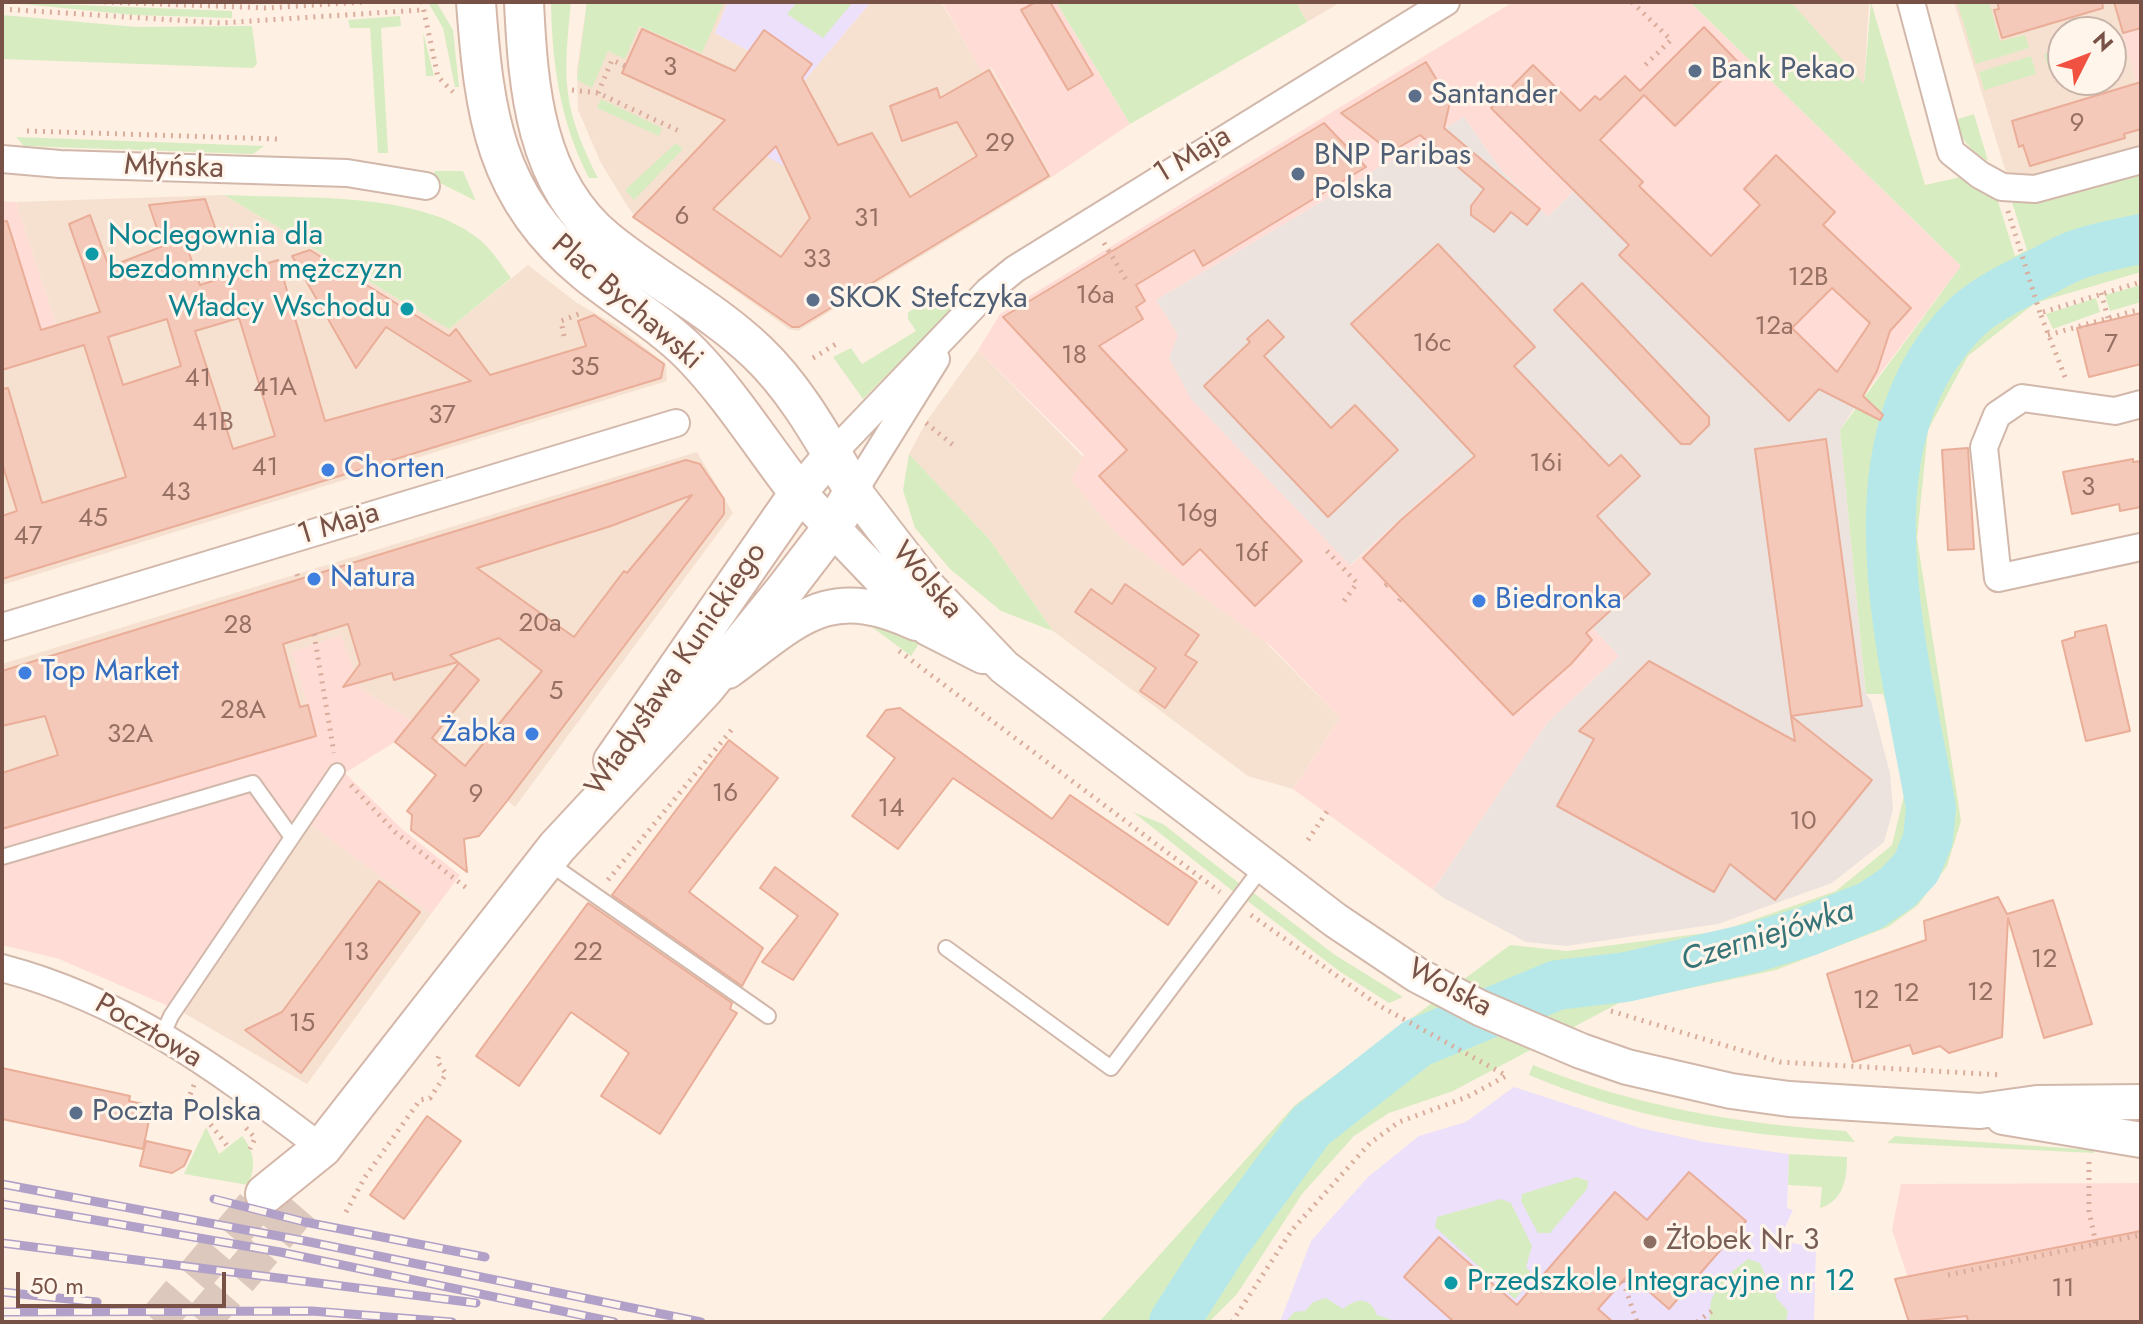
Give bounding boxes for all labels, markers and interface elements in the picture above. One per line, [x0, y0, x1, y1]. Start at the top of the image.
north arrow [2047, 16, 2127, 96]
text: N [2086, 24, 2121, 58]
house number: 3 [663, 53, 677, 85]
place label: Bank Pekao [1711, 53, 1855, 89]
marker: Bank Pekao [1686, 62, 1704, 80]
place label: Santander [1431, 78, 1558, 114]
marker: Santander [1406, 87, 1424, 105]
house number: 9 [2070, 109, 2084, 141]
street label: 1 Maja [1148, 119, 1238, 193]
house number: 29 [985, 129, 1015, 161]
place label: BNP Paribas Polska [1314, 139, 1471, 210]
street label: Młyńska [123, 148, 225, 188]
marker: BNP Paribas Polska [1289, 165, 1307, 183]
house number: 6 [675, 202, 689, 234]
house number: 31 [854, 204, 880, 236]
place label: Noclegownia dla bezdomnych mężczyzn [108, 219, 403, 290]
street label: Plac Bychawski [543, 228, 709, 378]
marker: Noclegownia dla bezdomnych mężczyzn [83, 245, 101, 263]
house number: 33 [803, 245, 831, 277]
house number: 12B [1787, 263, 1829, 295]
house number: 16a [1075, 281, 1115, 313]
place label: SKOK Stefczyka [829, 282, 1028, 318]
place label: Władcy Wschodu [168, 291, 391, 327]
marker: SKOK Stefczyka [804, 291, 822, 309]
marker: Władcy Wschodu [398, 300, 416, 318]
house number: 12a [1755, 312, 1793, 344]
house number: 16c [1412, 329, 1452, 361]
house number: 7 [2104, 330, 2118, 362]
house number: 18 [1061, 341, 1087, 373]
house number: 35 [571, 353, 599, 385]
house number: 41 [185, 364, 211, 396]
house number: 41A [253, 373, 297, 405]
house number: 37 [428, 401, 456, 433]
house number: 41B [192, 408, 234, 440]
house number: 16i [1529, 449, 1563, 481]
place label: Chorten [344, 452, 445, 488]
house number: 41 [252, 453, 278, 485]
marker: Chorten [319, 461, 337, 479]
house number: 3 [2081, 473, 2095, 505]
house number: 43 [161, 478, 191, 510]
street label: 1 Maja [294, 496, 384, 554]
house number: 16g [1176, 499, 1218, 531]
house number: 45 [78, 504, 108, 536]
house number: 47 [14, 522, 42, 554]
street label: Wolska [883, 535, 969, 627]
street label: Władysława Kunickiego [579, 536, 775, 804]
house number: 16f [1234, 539, 1268, 571]
place label: Natura [330, 561, 415, 597]
marker: Natura [305, 570, 323, 588]
place label: Biedronka [1495, 583, 1622, 619]
marker: Biedronka [1470, 592, 1488, 610]
house number: 20a [519, 609, 561, 641]
house number: 28 [224, 611, 252, 643]
place label: Top Market [41, 655, 179, 691]
marker: Top Market [16, 664, 34, 682]
house number: 5 [549, 677, 563, 709]
house number: 28A [220, 696, 266, 728]
place label: Żabka [440, 716, 516, 752]
house number: 32A [107, 720, 153, 752]
marker: Żabka [523, 725, 541, 743]
house number: 16 [712, 779, 738, 811]
house number: 9 [469, 780, 483, 812]
house number: 14 [878, 794, 904, 826]
house number: 10 [1789, 807, 1817, 839]
water label: Czerniejówka [1677, 892, 1859, 982]
house number: 13 [343, 938, 369, 970]
house number: 22 [573, 938, 603, 970]
house number: 12 [2031, 945, 2057, 977]
street label: Wolska [1401, 952, 1497, 1026]
house number: 12 [1967, 978, 1993, 1010]
house number: 12 [1893, 979, 1919, 1011]
house number: 12 [1853, 986, 1879, 1018]
street label: Pocztowa [88, 987, 208, 1077]
house number: 15 [289, 1009, 315, 1041]
place label: Poczta Polska [92, 1095, 261, 1131]
marker: Poczta Polska [67, 1104, 85, 1122]
place label: Żłobek Nr 3 [1666, 1224, 1819, 1260]
marker: Żłobek Nr 3 [1641, 1233, 1659, 1251]
scale bar [20, 1256, 230, 1306]
place label: Przedszkole Integracyjne nr 12 [1467, 1265, 1855, 1301]
text: 50 m [30, 1268, 84, 1303]
marker: Przedszkole Integracyjne nr 12 [1442, 1274, 1460, 1292]
house number: 11 [2051, 1274, 2075, 1306]

